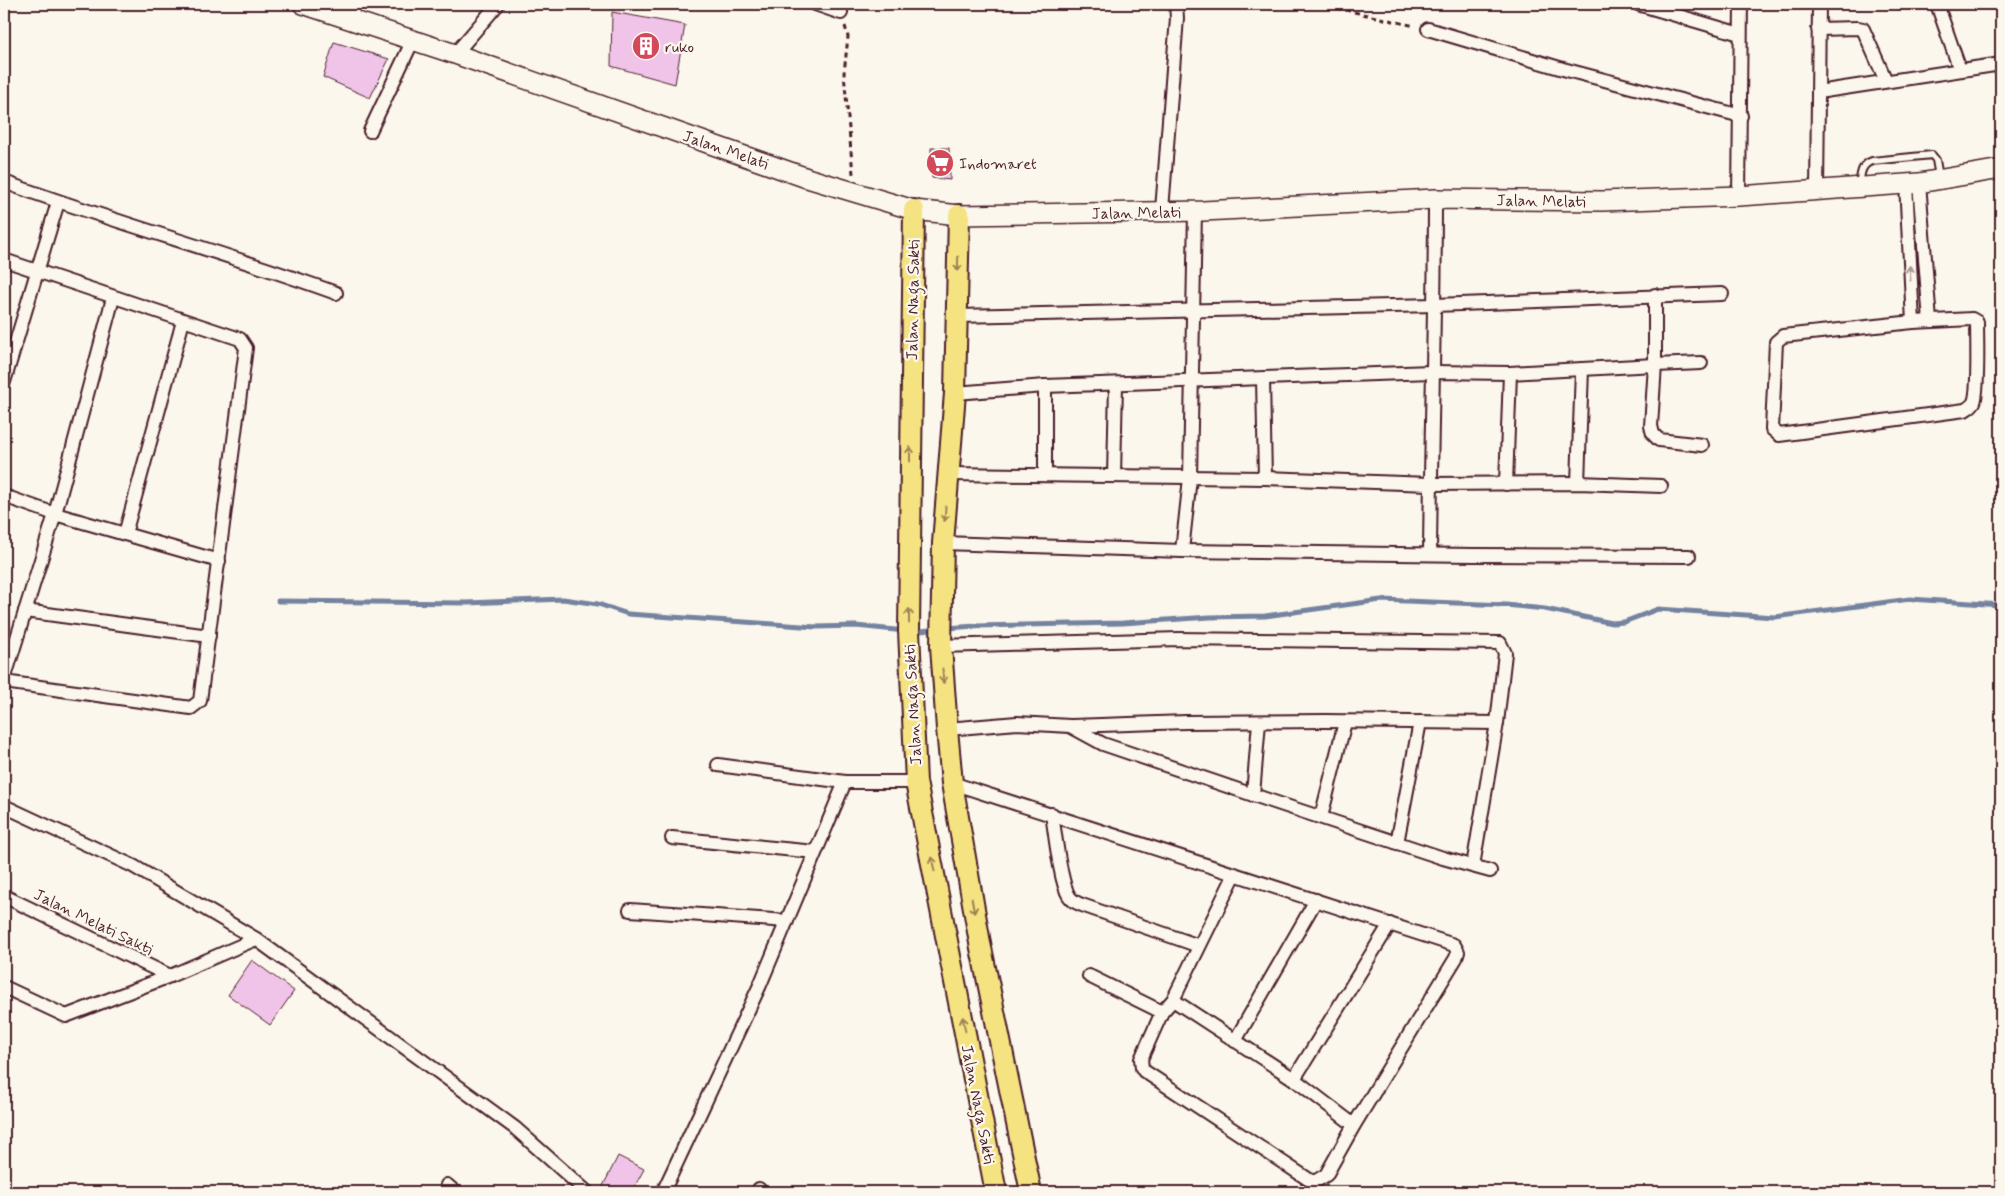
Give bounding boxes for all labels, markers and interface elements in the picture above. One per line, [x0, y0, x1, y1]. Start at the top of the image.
building icon: ruko [631, 31, 661, 61]
place label: ruko [665, 37, 694, 58]
street label: Jalan Melati [680, 126, 771, 175]
supermarket icon: Indomaret [925, 148, 955, 178]
place label: Indomaret [959, 154, 1037, 175]
street label: Jalan Melati [1496, 190, 1586, 213]
street label: Jalan Melati [1091, 202, 1181, 225]
street label: Jalan Naga Sakti [902, 239, 926, 361]
one-way arrow [953, 256, 963, 272]
one-way arrow [1906, 265, 1915, 281]
one-way arrow [905, 446, 915, 462]
one-way arrow [941, 506, 950, 522]
one-way arrow [904, 609, 914, 625]
street label: Jalan Naga Sakti [900, 644, 928, 766]
one-way arrow [939, 668, 948, 684]
one-way arrow [928, 857, 937, 873]
street label: Jalan Melati Sakti [30, 884, 156, 960]
one-way arrow [969, 898, 979, 914]
one-way arrow [958, 1016, 968, 1032]
street label: Jalan Naga Sakti [955, 1043, 999, 1166]

